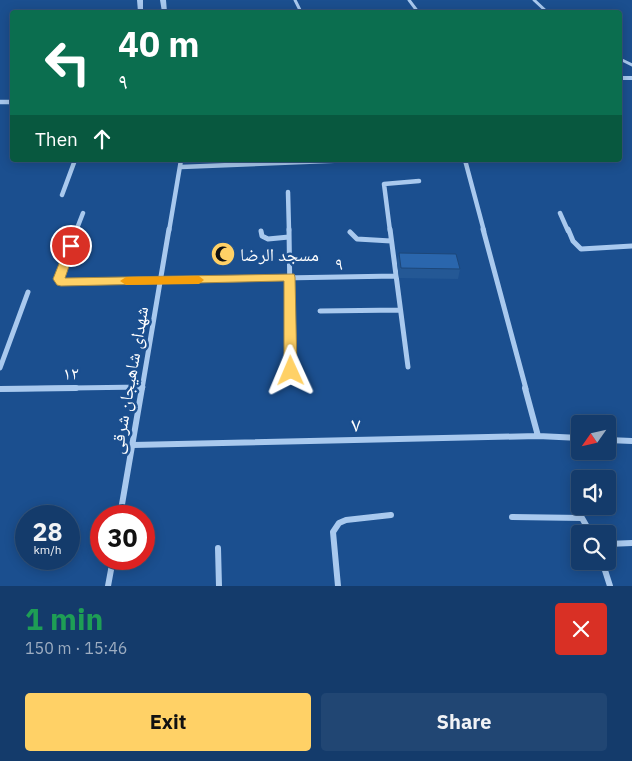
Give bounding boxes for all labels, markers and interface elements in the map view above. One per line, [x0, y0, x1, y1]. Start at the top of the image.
text: 40 m [118, 21, 200, 67]
icon: left [35, 30, 100, 95]
text: ۹ [118, 66, 128, 95]
icon: ahead [88, 125, 116, 153]
text: Then [35, 127, 78, 151]
pin [50, 225, 92, 267]
icon: arrive [57, 232, 85, 260]
mosque icon: مسجد الرضا [210, 241, 236, 267]
place label: مسجد الرضا [240, 243, 319, 266]
street label: ۹ [335, 252, 343, 275]
street label: شهدای شاهیجان شرقی [105, 304, 153, 456]
position arrow [264, 344, 316, 396]
street label: ۱۲ [63, 361, 79, 385]
street label: ۷ [351, 410, 361, 438]
north arrow [571, 415, 616, 460]
map controls [571, 415, 616, 570]
button: sound [571, 470, 616, 515]
speed limit sign: 30 [90, 505, 155, 570]
text: 28 [32, 515, 63, 548]
button: search [571, 525, 616, 570]
text: km/h [33, 542, 62, 557]
text: 1 min [25, 599, 103, 638]
button: close [555, 603, 607, 655]
text: 150 m · 15:46 [25, 638, 127, 658]
button: Exit [25, 693, 311, 751]
button: Share [321, 693, 607, 751]

